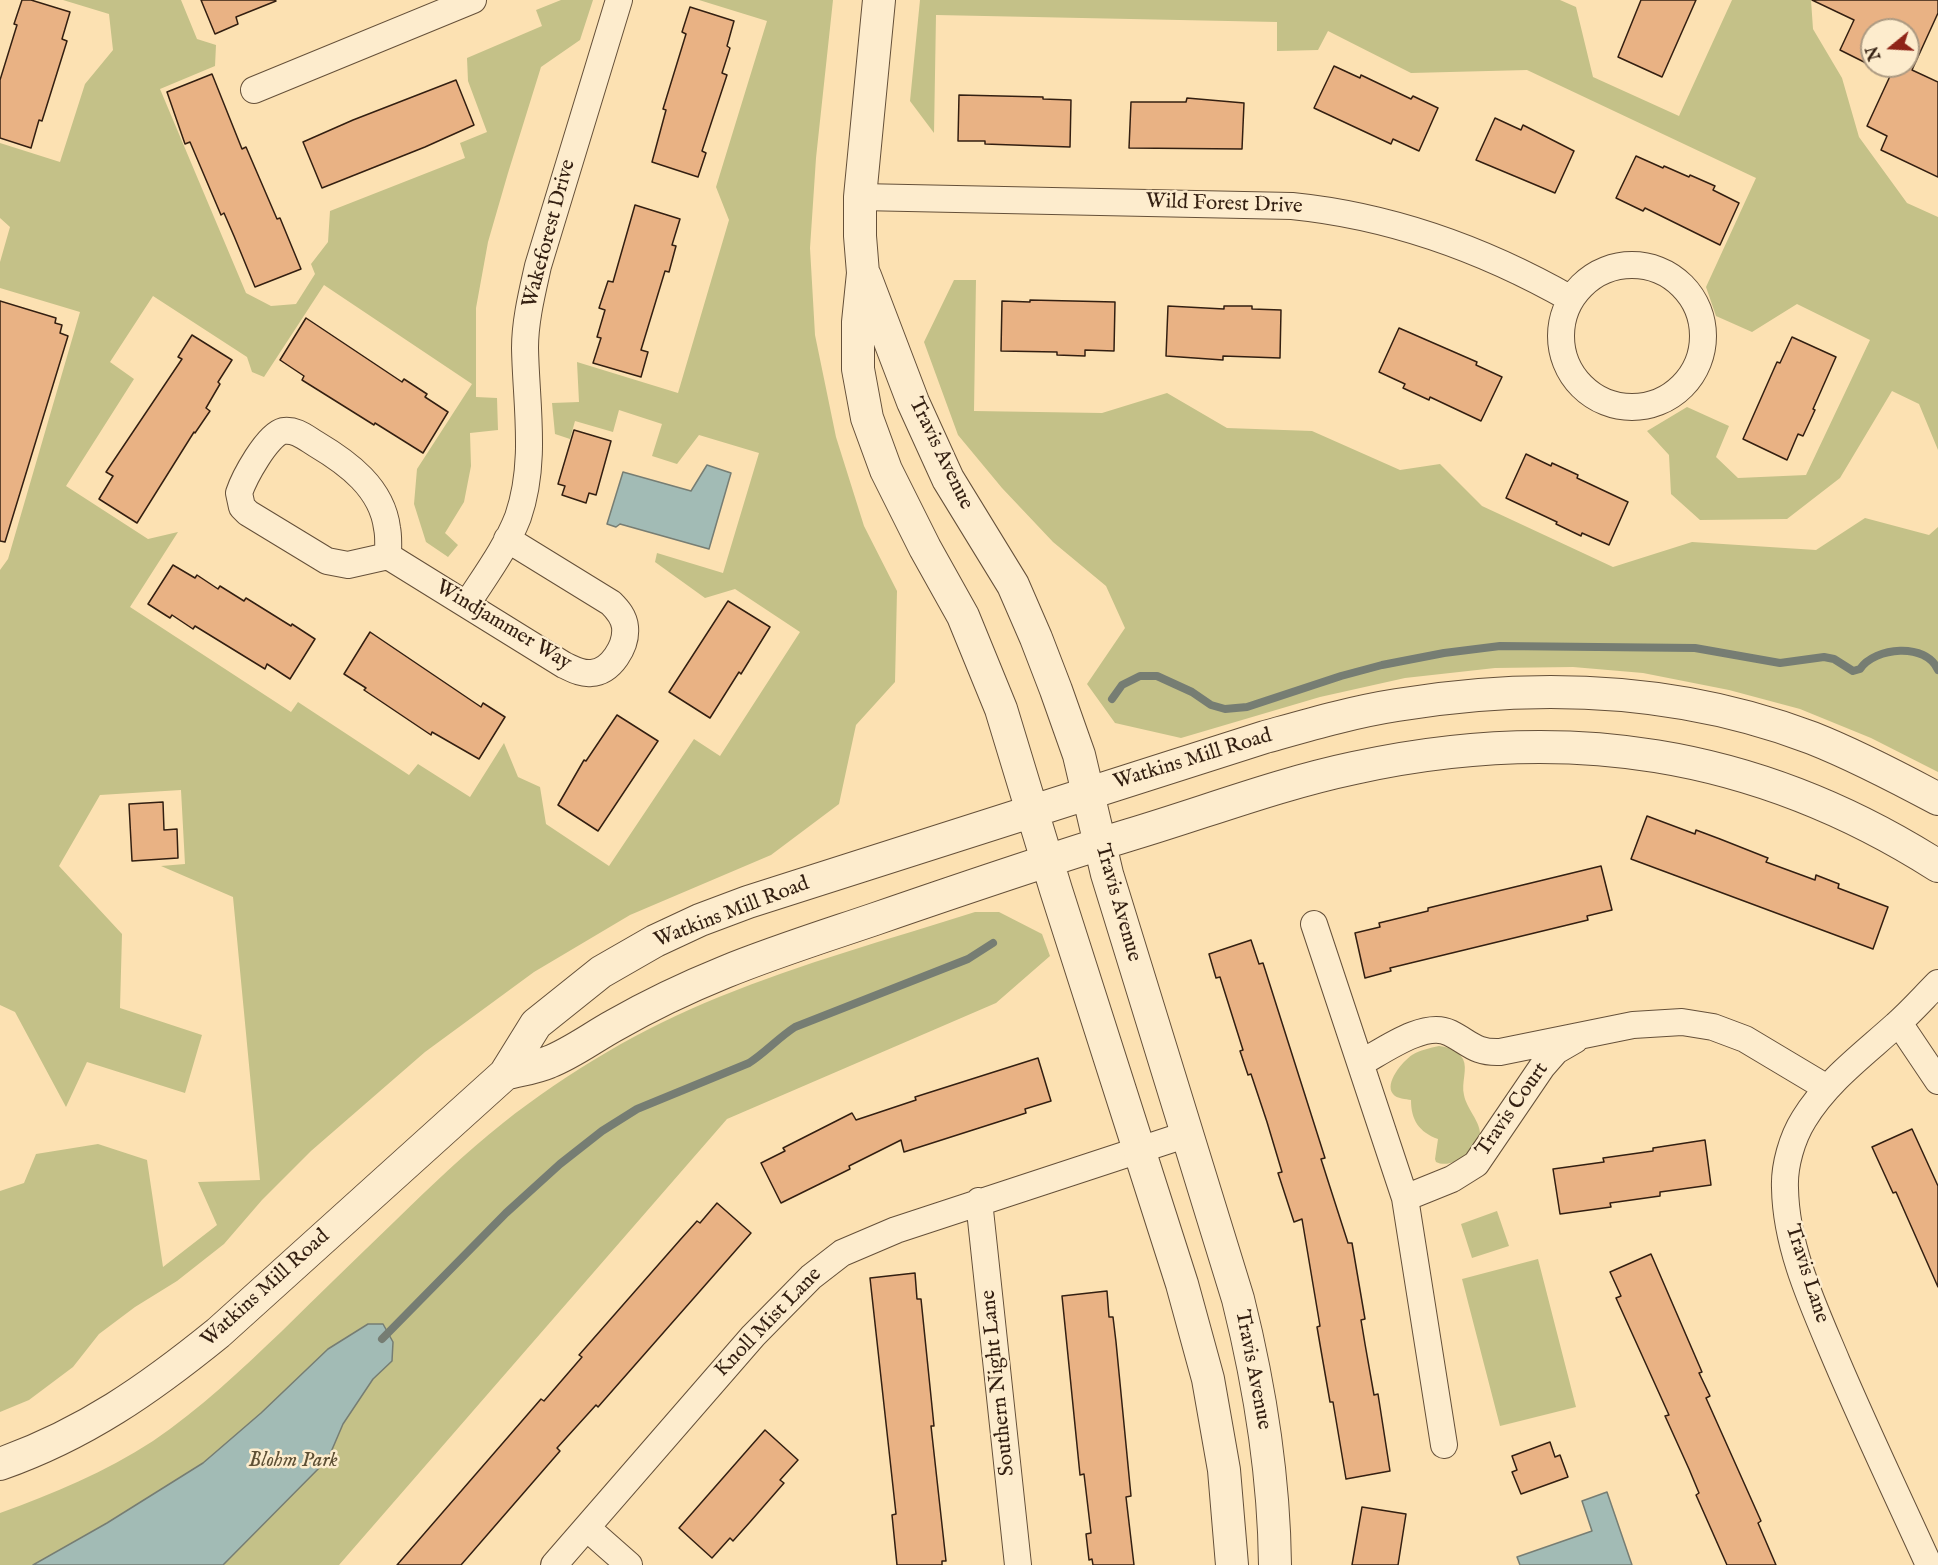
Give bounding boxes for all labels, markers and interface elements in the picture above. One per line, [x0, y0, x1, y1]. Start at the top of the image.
north arrow [1860, 18, 1920, 78]
text: N [1863, 43, 1886, 63]
street label: Wakeforest Drive [518, 157, 582, 311]
street label: Wild Forest Drive [1145, 190, 1303, 220]
street label: Travis Avenue [902, 394, 978, 514]
street label: Windjammer Way [430, 575, 576, 677]
street label: Watkins Mill Road [1111, 724, 1275, 796]
street label: Travis Avenue [1088, 841, 1146, 965]
street label: Watkins Mill Road [651, 872, 813, 954]
street label: Travis Court [1471, 1058, 1555, 1162]
street label: Travis Lane [1778, 1222, 1834, 1326]
street label: Watkins Mill Road [197, 1225, 335, 1353]
street label: Knoll Mist Lane [710, 1263, 828, 1383]
street label: Southern Night Lane [977, 1289, 1021, 1477]
street label: Travis Avenue [1228, 1308, 1276, 1432]
park label: Blohm Park [248, 1449, 338, 1475]

